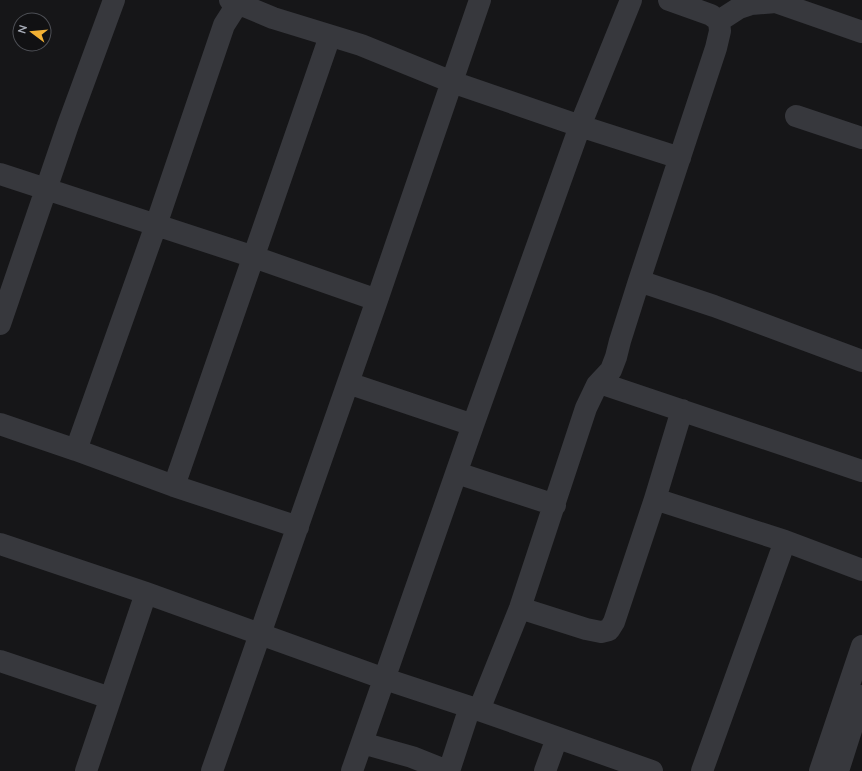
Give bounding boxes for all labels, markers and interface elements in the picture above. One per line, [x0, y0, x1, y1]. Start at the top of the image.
north arrow [12, 12, 52, 52]
text: N [15, 23, 31, 35]

